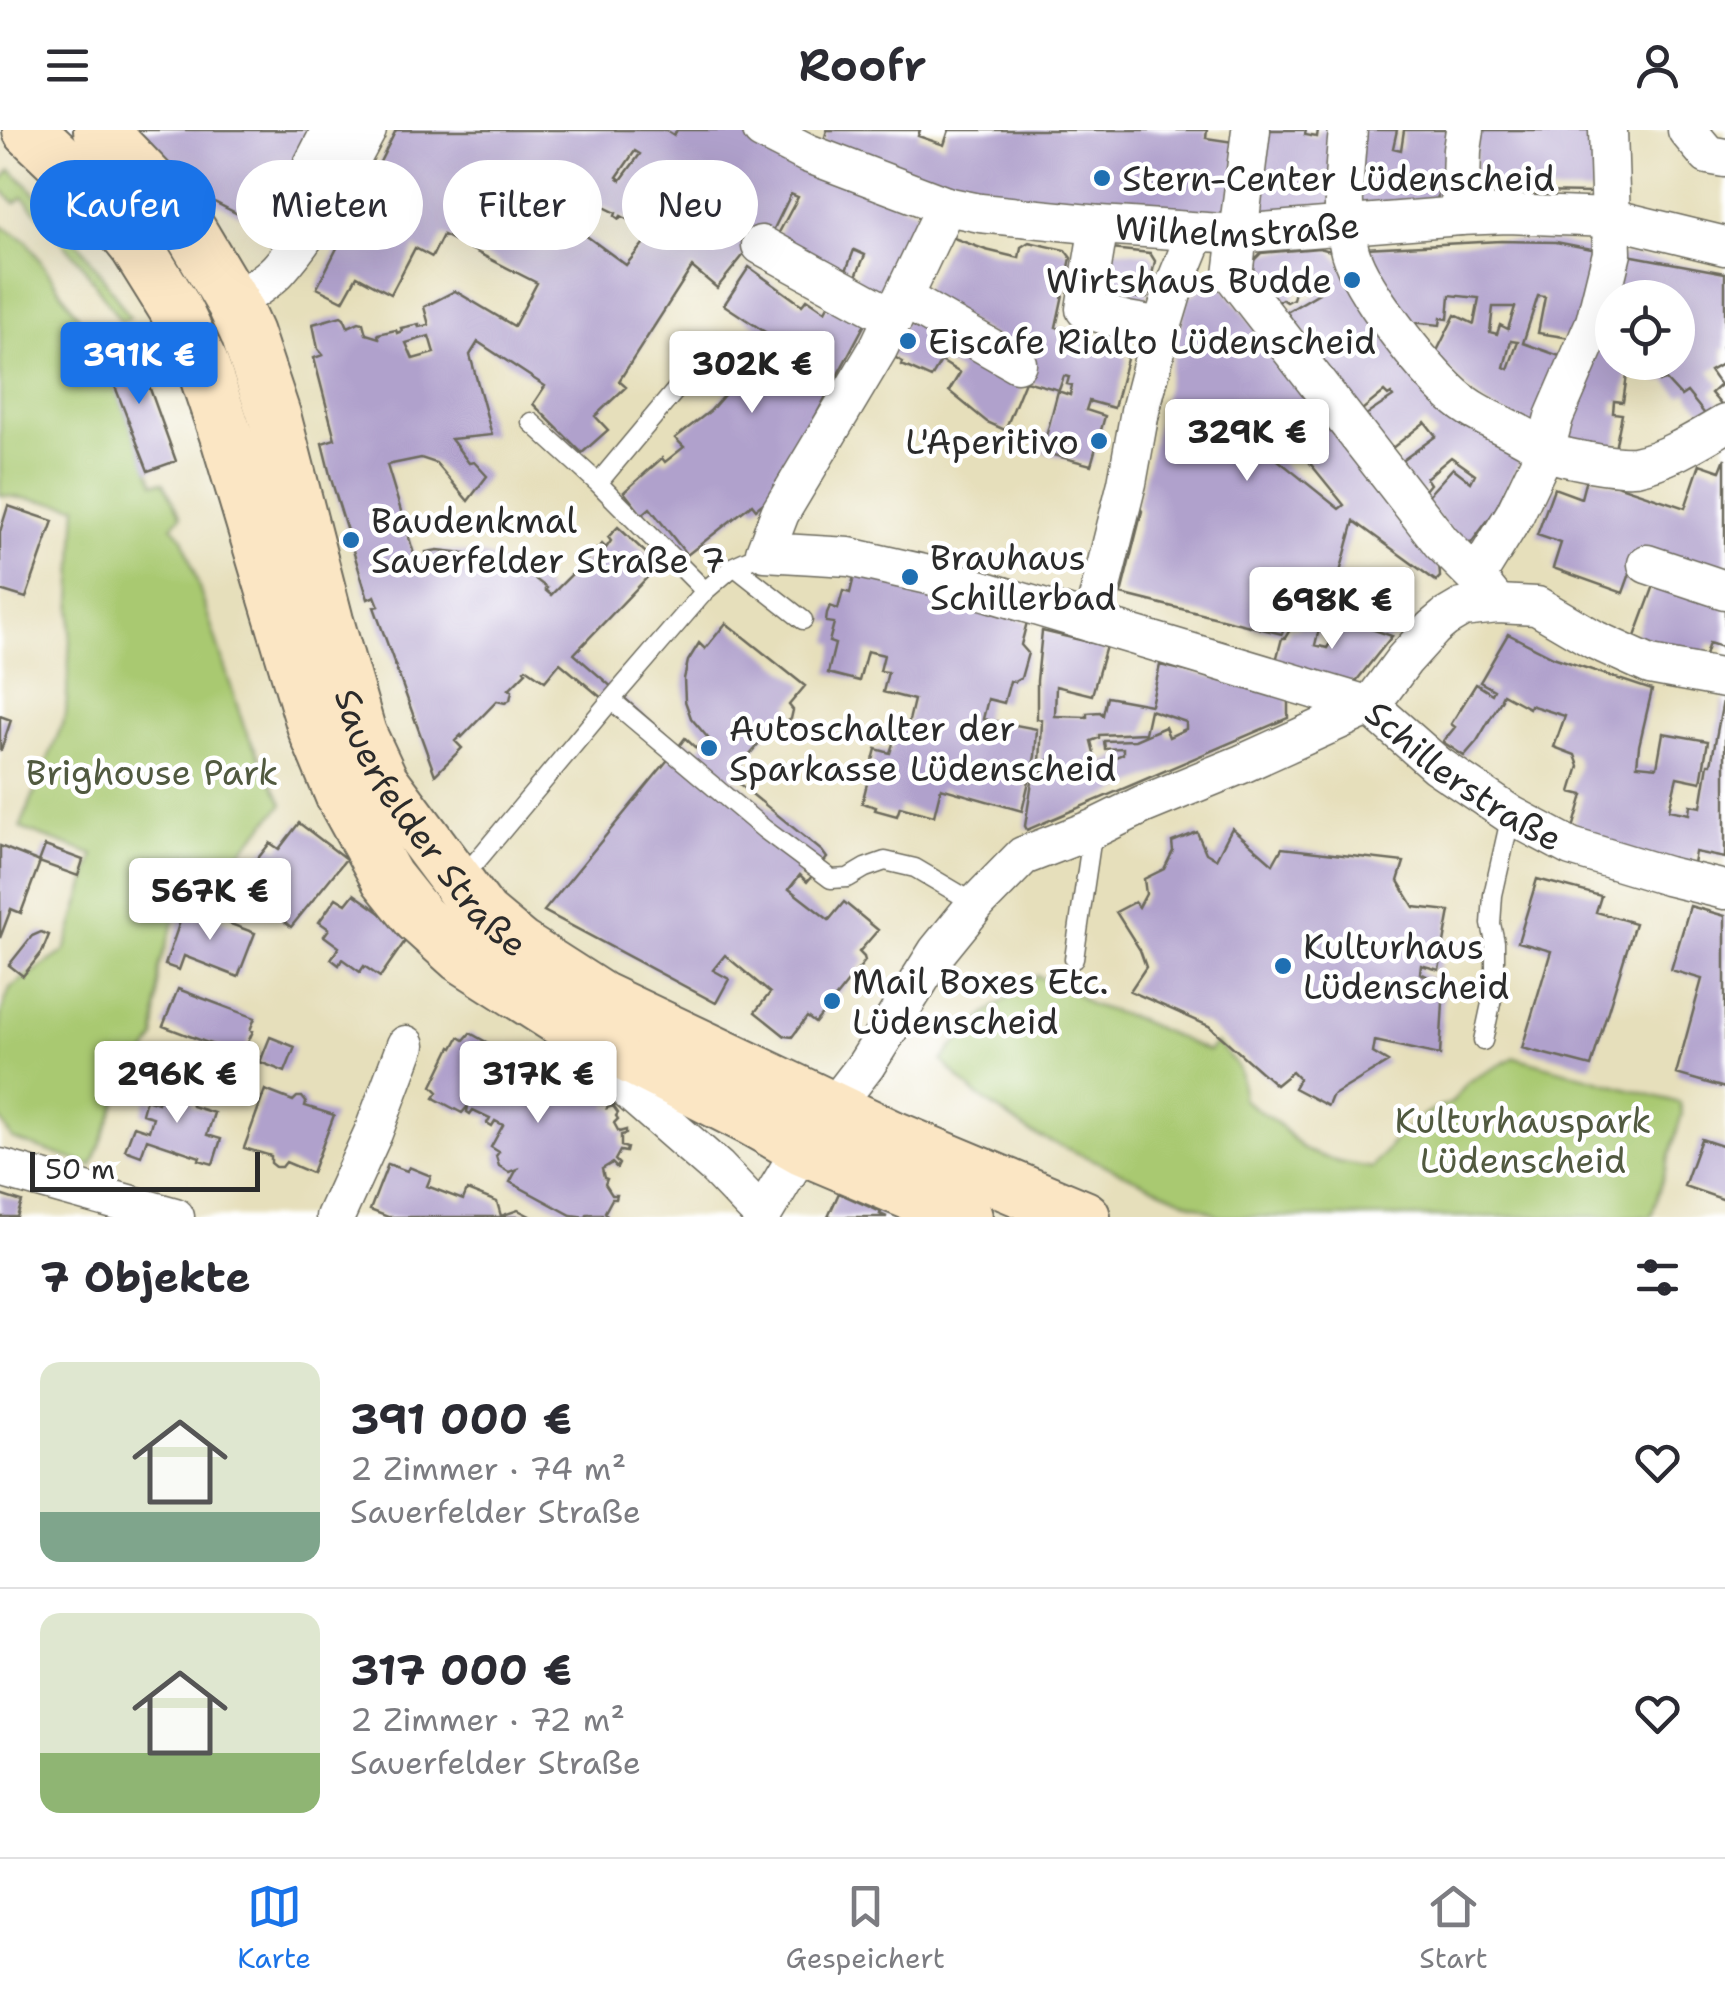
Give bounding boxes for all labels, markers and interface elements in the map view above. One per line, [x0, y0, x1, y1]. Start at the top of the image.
text: Roofr [798, 35, 927, 95]
icon: menu [40, 38, 95, 93]
icon: person [1630, 38, 1685, 93]
place label: Stern-Center Lüdenscheid [1122, 155, 1555, 202]
chip: Kaufen [30, 160, 216, 250]
chip: Mieten [236, 160, 423, 250]
chip: Filter [443, 160, 602, 250]
chip: Neu [622, 160, 758, 250]
marker: Stern-Center Lüdenscheid [1091, 167, 1113, 189]
street label: Wilhelmstraße [1113, 201, 1361, 258]
place label: Wirtshaus Budde [1046, 257, 1332, 304]
marker: Wirtshaus Budde [1341, 269, 1363, 291]
map controls [1595, 280, 1695, 380]
button: locate [1595, 280, 1695, 380]
place label: Eiscafe Rialto Lüdenscheid [928, 318, 1376, 365]
pin: 391K € [58, 322, 220, 407]
marker: Eiscafe Rialto Lüdenscheid [897, 330, 919, 352]
pin: 302K € [671, 331, 833, 416]
text: 391K € [83, 333, 195, 376]
text: 302K € [691, 342, 813, 385]
pin: 329K € [1166, 399, 1328, 484]
text: 329K € [1187, 410, 1307, 453]
place label: L'Aperitivo [905, 418, 1079, 465]
marker: L'Aperitivo [1088, 430, 1110, 452]
place label: Baudenkmal Sauerfelder Straße 7 [371, 497, 726, 584]
marker: Baudenkmal Sauerfelder Straße 7 [340, 529, 362, 551]
place label: Brauhaus Schillerbad [930, 534, 1116, 621]
marker: Brauhaus Schillerbad [899, 566, 921, 588]
pin: 698K € [1251, 567, 1413, 652]
text: 698K € [1271, 578, 1393, 621]
street label: Sauerfelder Straße [324, 683, 538, 967]
street label: Schillerstraße [1356, 689, 1571, 862]
place label: Autoschalter der Sparkasse Lüdenscheid [729, 705, 1116, 792]
marker: Autoschalter der Sparkasse Lüdenscheid [698, 737, 720, 759]
park label: Brighouse Park [26, 749, 278, 796]
pin: 567K € [129, 858, 291, 943]
text: 567K € [151, 869, 269, 912]
place label: Kulturhaus Lüdenscheid [1303, 923, 1510, 1010]
marker: Kulturhaus Lüdenscheid [1272, 955, 1294, 977]
place label: Mail Boxes Etc. Lüdenscheid [852, 958, 1109, 1045]
marker: Mail Boxes Etc. Lüdenscheid [821, 990, 843, 1012]
pin: 296K € [96, 1041, 258, 1126]
pin: 317K € [457, 1041, 619, 1126]
text: 296K € [117, 1052, 237, 1095]
text: 317K € [482, 1052, 594, 1095]
park label: Kulturhauspark Lüdenscheid [1395, 1097, 1651, 1184]
scale bar [30, 1147, 260, 1192]
text: 50 m [45, 1150, 115, 1188]
text: 7 Objekte [40, 1249, 251, 1305]
icon: filters [1630, 1250, 1685, 1305]
text: 391 000 € [350, 1391, 572, 1447]
icon: home [120, 1402, 240, 1522]
icon: heart [1630, 1435, 1685, 1490]
text: 2 Zimmer · 74 m² [350, 1447, 626, 1490]
text: Sauerfelder Straße [350, 1490, 641, 1533]
text: 317 000 € [350, 1642, 572, 1698]
icon: home [120, 1653, 240, 1773]
icon: heart [1630, 1686, 1685, 1741]
text: 2 Zimmer · 72 m² [350, 1698, 625, 1741]
text: Sauerfelder Straße [350, 1741, 641, 1784]
tab: Karte [237, 1879, 311, 1977]
tab: Gespeichert [786, 1879, 945, 1977]
tab: Start [1419, 1879, 1488, 1977]

